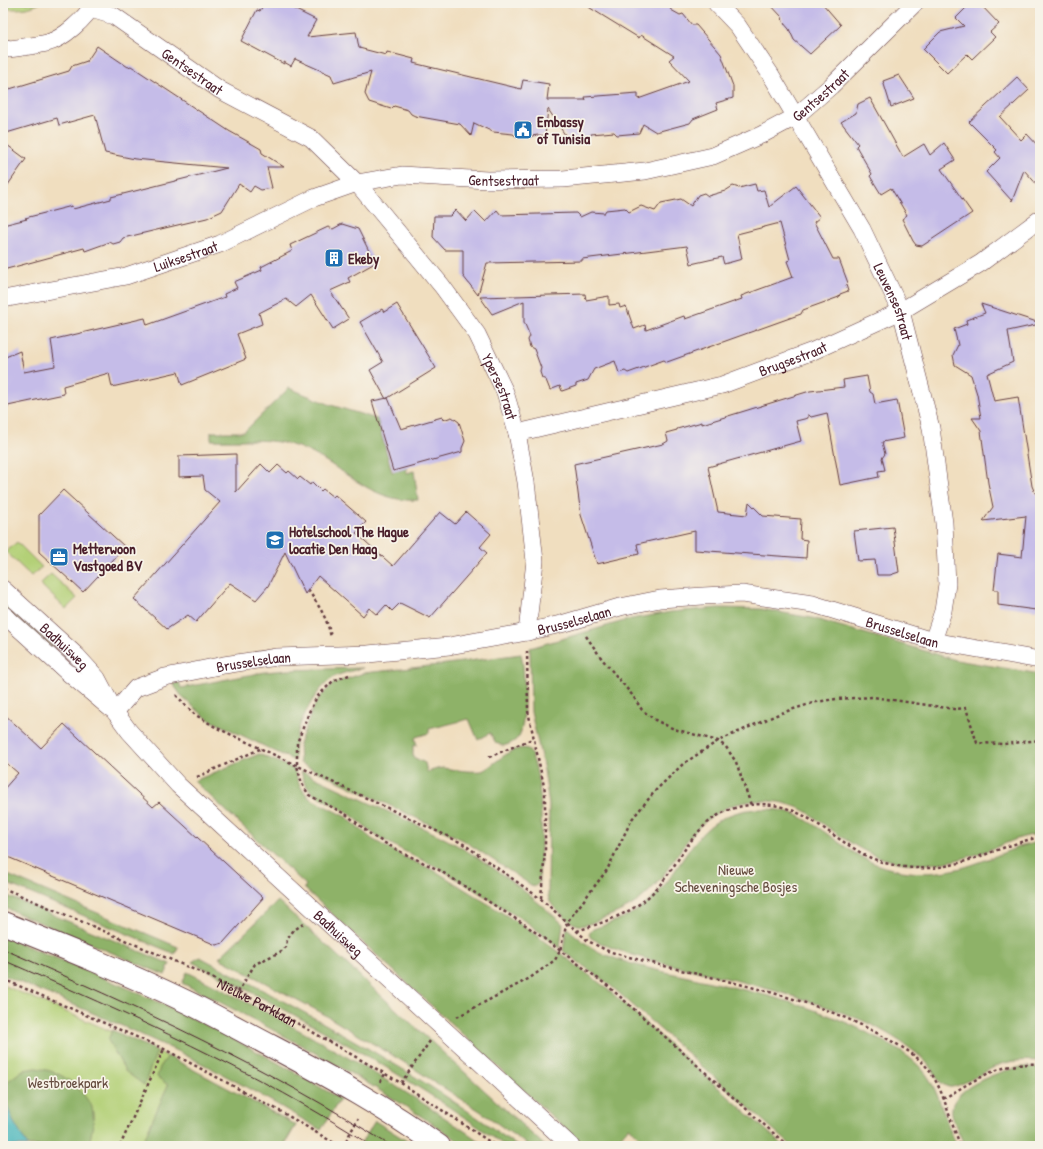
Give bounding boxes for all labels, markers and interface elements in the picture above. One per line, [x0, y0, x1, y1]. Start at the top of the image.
street label: Gentsestraat [158, 42, 228, 100]
street label: Gentsestraat [787, 63, 854, 126]
place label: Embassy of Tunisia [537, 111, 590, 149]
public building icon: Embassy of Tunisia [512, 119, 534, 141]
street label: Gentsestraat [468, 168, 540, 191]
street label: Luiksestraat [151, 235, 221, 276]
building icon: Ekeby [323, 247, 345, 269]
place label: Ekeby [348, 248, 380, 270]
street label: Leuvensestraat [869, 259, 919, 343]
street label: Brugsestraat [755, 335, 831, 381]
street label: Ypersestraat [477, 350, 523, 423]
place label: Hotelschool The Hague locatie Den Haag [289, 521, 409, 560]
school or university icon: Hotelschool The Hague locatie Den Haag [264, 529, 286, 551]
place label: Metterwoon Vastgoed BV [73, 538, 143, 577]
office icon: Metterwoon Vastgoed BV [48, 546, 70, 568]
street label: Brusselselaan [535, 600, 613, 640]
street label: Brusselselaan [863, 610, 941, 652]
street label: Badhuisweg [36, 617, 95, 674]
street label: Brusselselaan [214, 646, 291, 677]
park label: Nieuwe Scheveningsche Bosjes [675, 859, 797, 897]
street label: Badhuisweg [310, 905, 368, 961]
street label: Nieuwe Parklaan [214, 972, 301, 1032]
park label: Westbroekpark [28, 1072, 108, 1093]

